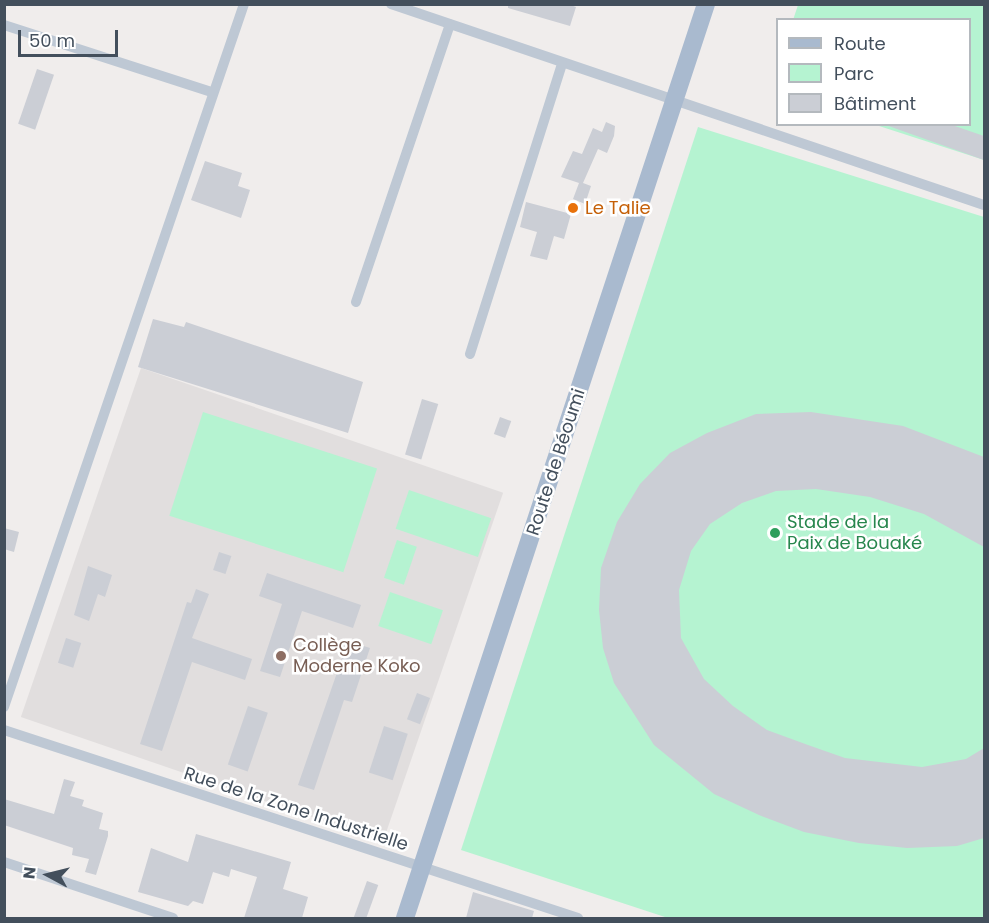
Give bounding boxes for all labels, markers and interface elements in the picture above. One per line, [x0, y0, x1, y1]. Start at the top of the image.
scale bar [21, 18, 122, 56]
legend [776, 18, 971, 126]
text: 50 m [29, 28, 75, 53]
text: Route [834, 31, 886, 56]
text: Parc [834, 61, 874, 86]
text: Bâtiment [834, 91, 916, 116]
place label: Le Talie [585, 197, 651, 219]
marker: Le Talie [566, 201, 580, 215]
street label: Route de Béoumi [522, 386, 590, 538]
place label: Stade de la Paix de Bouaké [787, 512, 922, 554]
marker: Stade de la Paix de Bouaké [768, 526, 782, 540]
place label: Collège Moderne Koko [293, 635, 421, 678]
marker: Collège Moderne Koko [274, 649, 288, 663]
street label: Rue de la Zone Industrielle [181, 762, 411, 856]
north arrow [18, 845, 78, 905]
text: N [17, 865, 42, 880]

